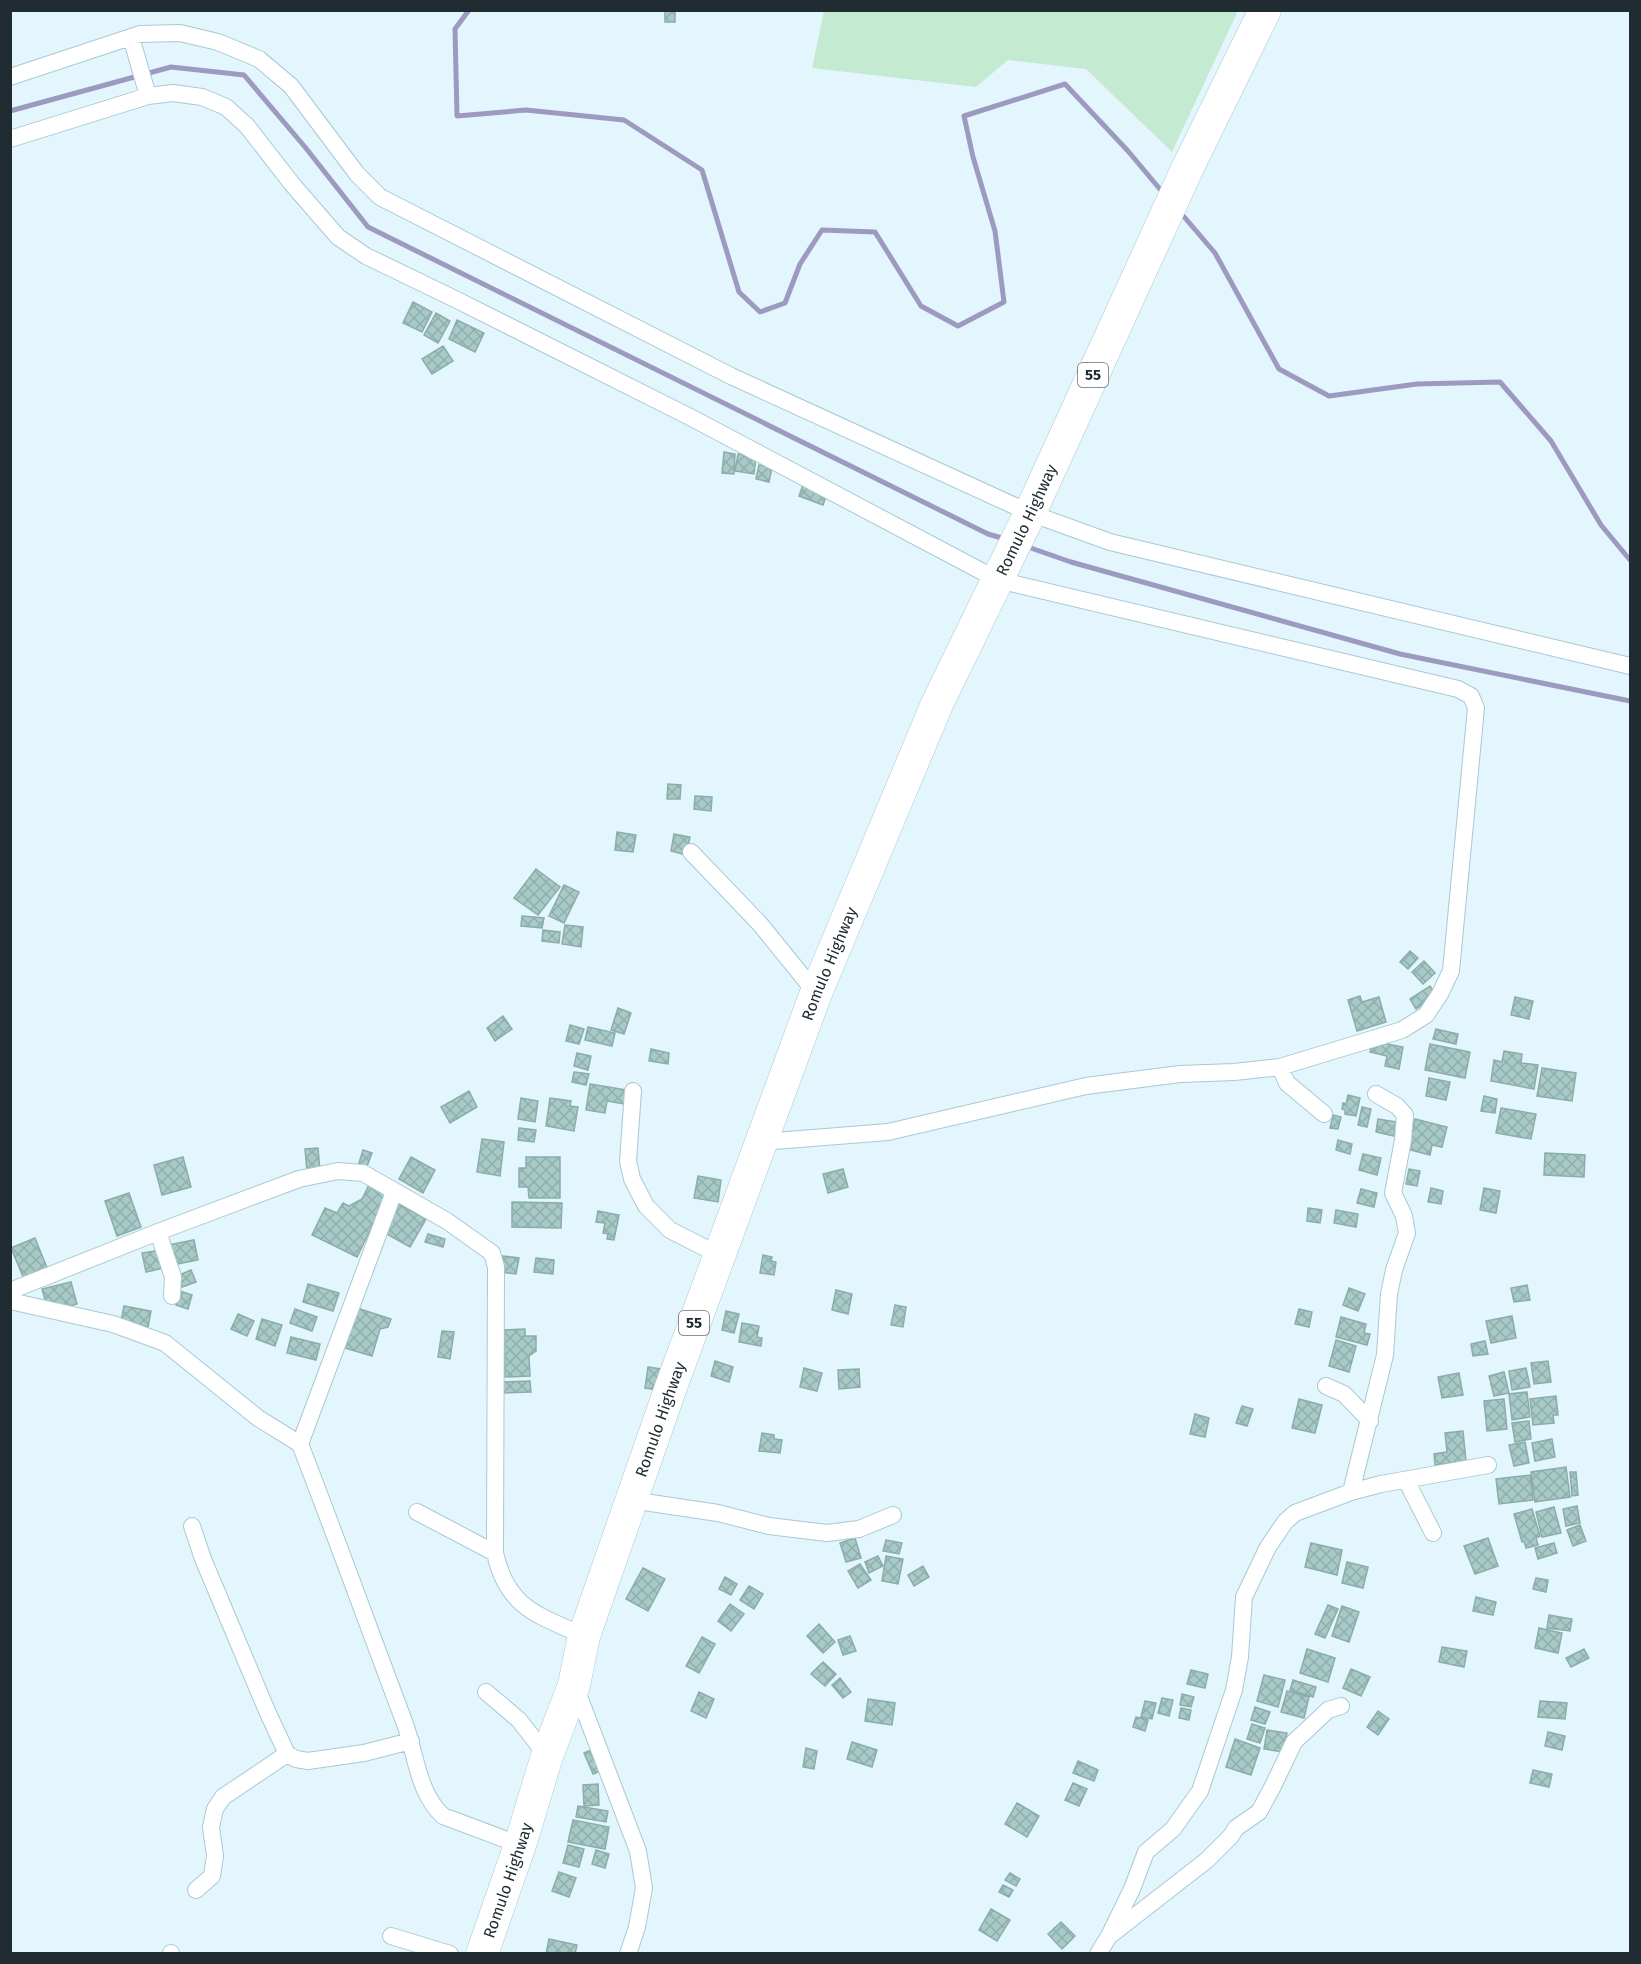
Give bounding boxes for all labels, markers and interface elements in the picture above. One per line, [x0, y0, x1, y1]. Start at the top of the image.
road number: 55 [1078, 363, 1108, 387]
street label: Romulo Highway [992, 461, 1061, 579]
street label: Romulo Highway [798, 904, 861, 1023]
road number: 55 [679, 1311, 709, 1335]
street label: Romulo Highway [631, 1359, 689, 1480]
street label: Romulo Highway [479, 1820, 536, 1941]

